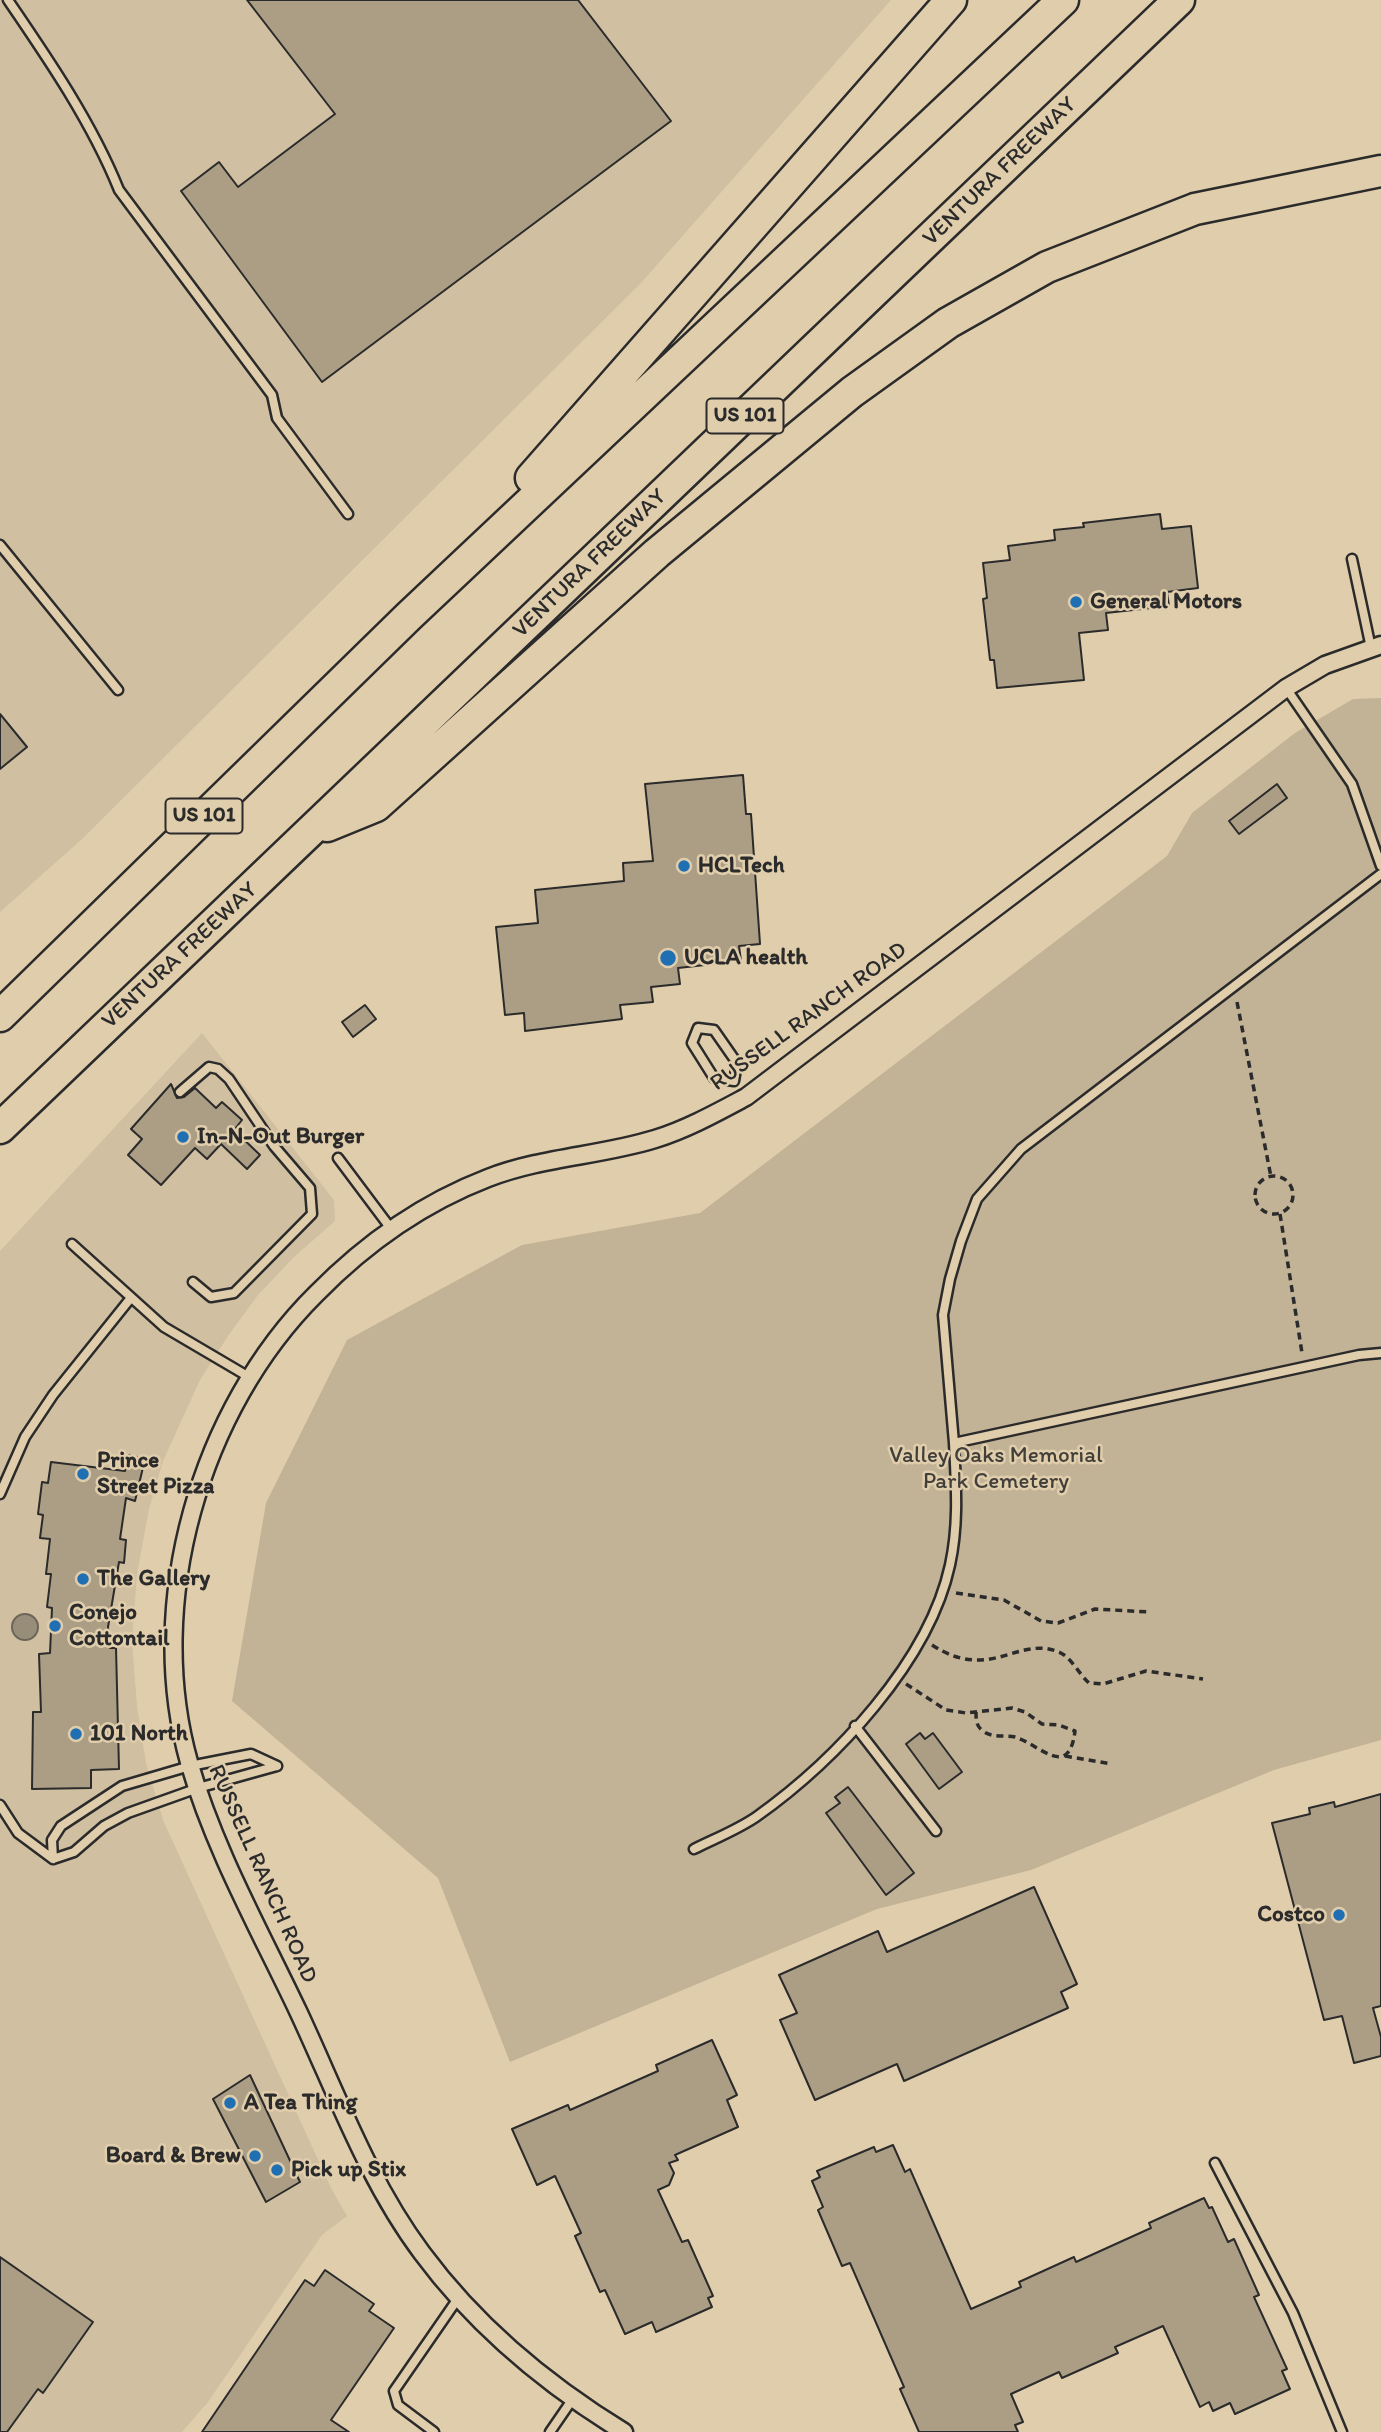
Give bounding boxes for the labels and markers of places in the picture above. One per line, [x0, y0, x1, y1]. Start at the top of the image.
place label: General Motors [1090, 588, 1242, 616]
marker: General Motors [1068, 594, 1084, 610]
place label: HCLTech [698, 852, 784, 880]
marker: HCLTech [676, 858, 692, 874]
place label: UCLA health [684, 944, 808, 972]
marker: UCLA health [658, 948, 678, 968]
place label: In-N-Out Burger [197, 1123, 364, 1151]
marker: In-N-Out Burger [175, 1129, 191, 1145]
place label: Prince Street Pizza [97, 1447, 214, 1501]
marker: Prince Street Pizza [75, 1466, 91, 1482]
place label: The Gallery [97, 1565, 210, 1593]
marker: The Gallery [75, 1571, 91, 1587]
place label: Conejo Cottontail [69, 1599, 170, 1653]
marker: Conejo Cottontail [47, 1618, 63, 1634]
place label: 101 North [90, 1720, 188, 1748]
marker: 101 North [68, 1726, 84, 1742]
place label: Costco [1257, 1901, 1325, 1929]
marker: Costco [1331, 1907, 1347, 1923]
place label: A Tea Thing [244, 2089, 357, 2117]
marker: A Tea Thing [222, 2095, 238, 2111]
place label: Board & Brew [106, 2142, 241, 2170]
marker: Board & Brew [247, 2148, 263, 2164]
place label: Pick up Stix [291, 2156, 406, 2184]
marker: Pick up Stix [269, 2162, 285, 2178]

